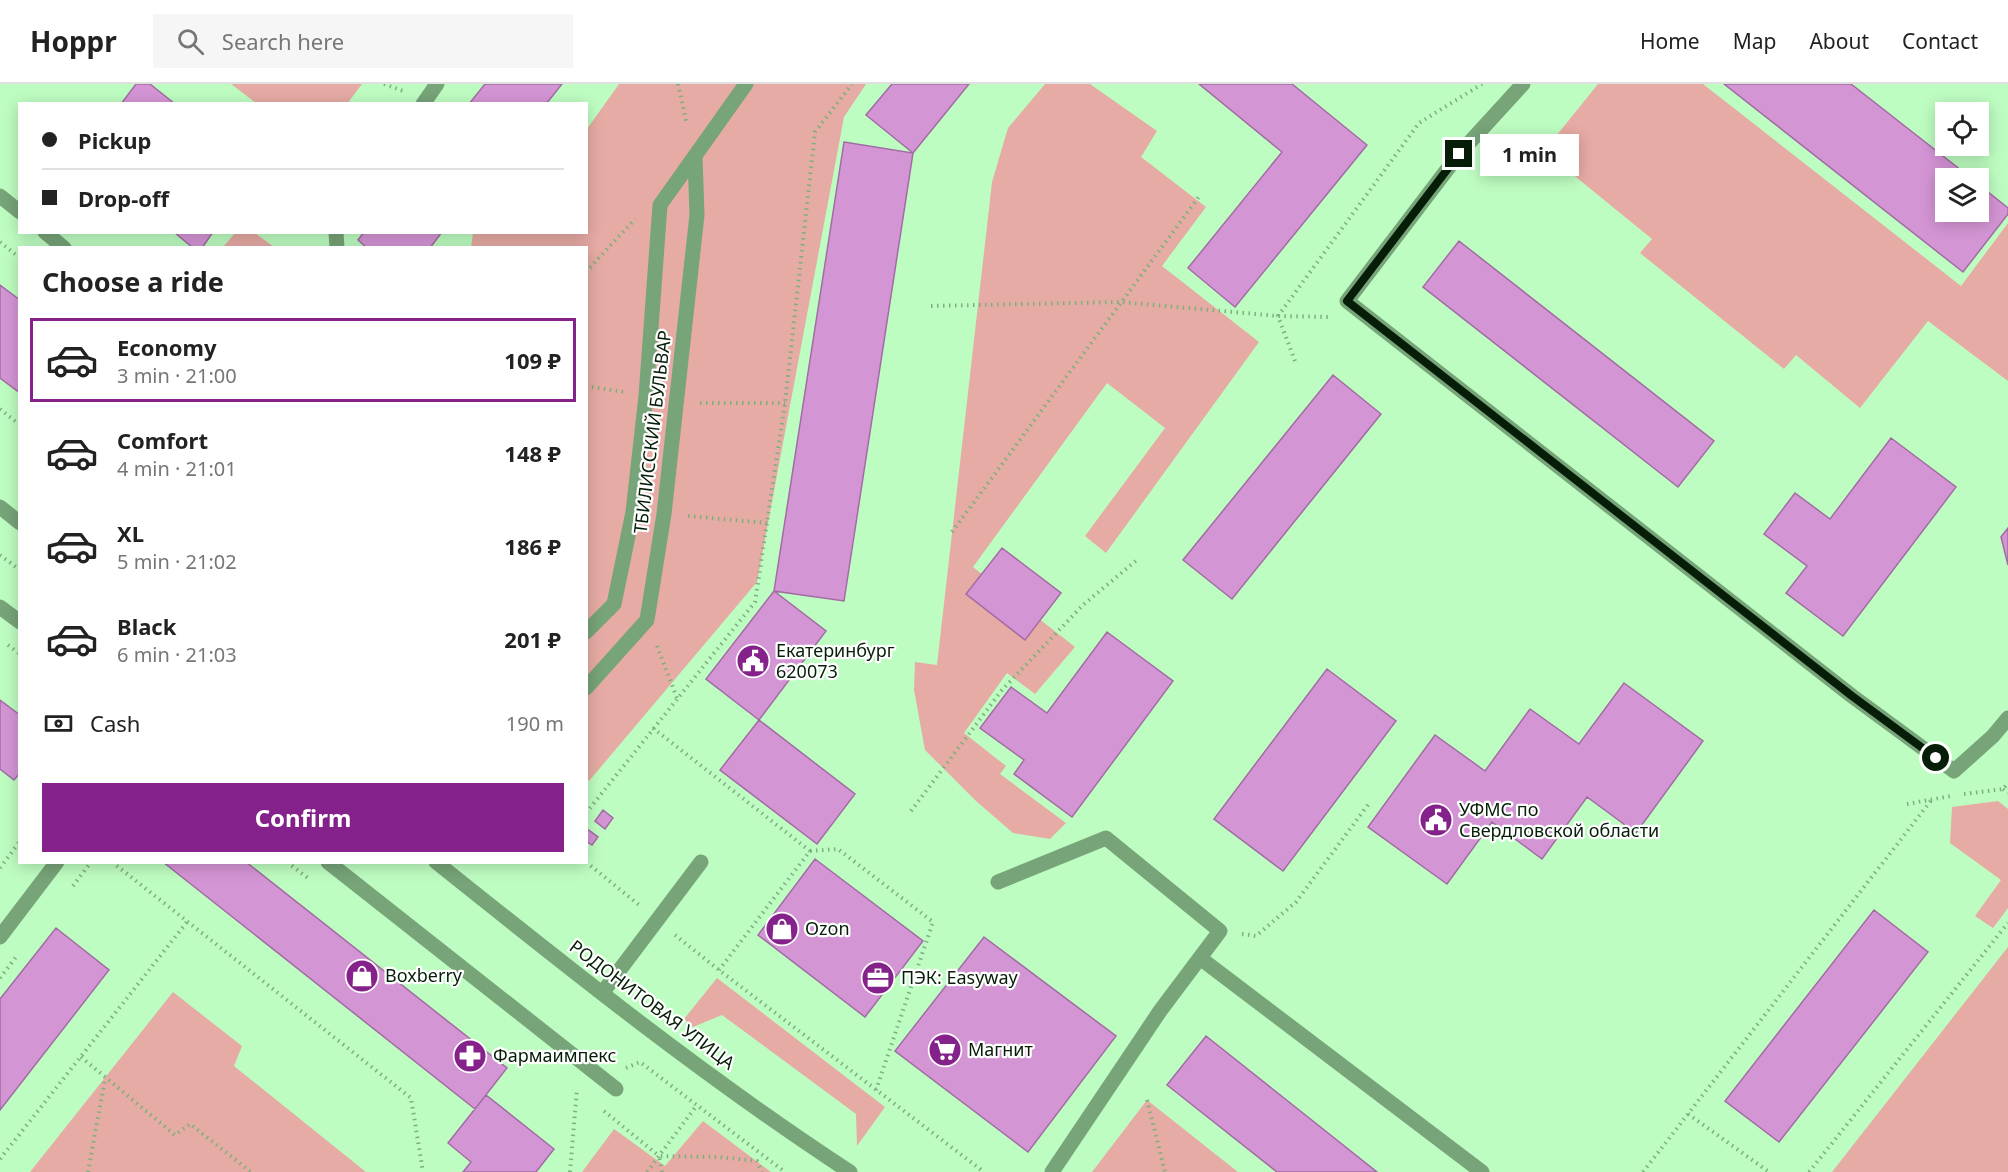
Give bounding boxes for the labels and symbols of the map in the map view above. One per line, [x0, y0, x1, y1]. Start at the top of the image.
callout: 1 min [1480, 133, 1579, 175]
route end [1445, 140, 1472, 167]
street label: ТБИЛИССКИЙ БУЛЬВАР [628, 329, 676, 535]
place label: Екатеринбург 620073 [776, 638, 895, 683]
public building icon: Екатеринбург 620073 [735, 643, 771, 679]
route start [1922, 744, 1949, 771]
place label: УФМС по Свердловской области [1459, 797, 1659, 842]
public building icon: УФМС по Свердловской области [1418, 802, 1454, 838]
shop icon: Ozon [764, 911, 800, 947]
place label: Ozon [805, 916, 850, 940]
street label: РОДОНИТОВАЯ УЛИЦА [565, 934, 741, 1075]
shop icon: Boxberry [344, 958, 380, 994]
office icon: ПЭК: Easyway [860, 960, 896, 996]
place label: Boxberry [385, 963, 463, 987]
place label: ПЭК: Easyway [901, 965, 1019, 989]
supermarket icon: Магнит [927, 1032, 963, 1068]
place label: Магнит [968, 1037, 1033, 1061]
pharmacy icon: Фармаимпекс [452, 1038, 488, 1074]
place label: Фармаимпекс [493, 1043, 617, 1067]

